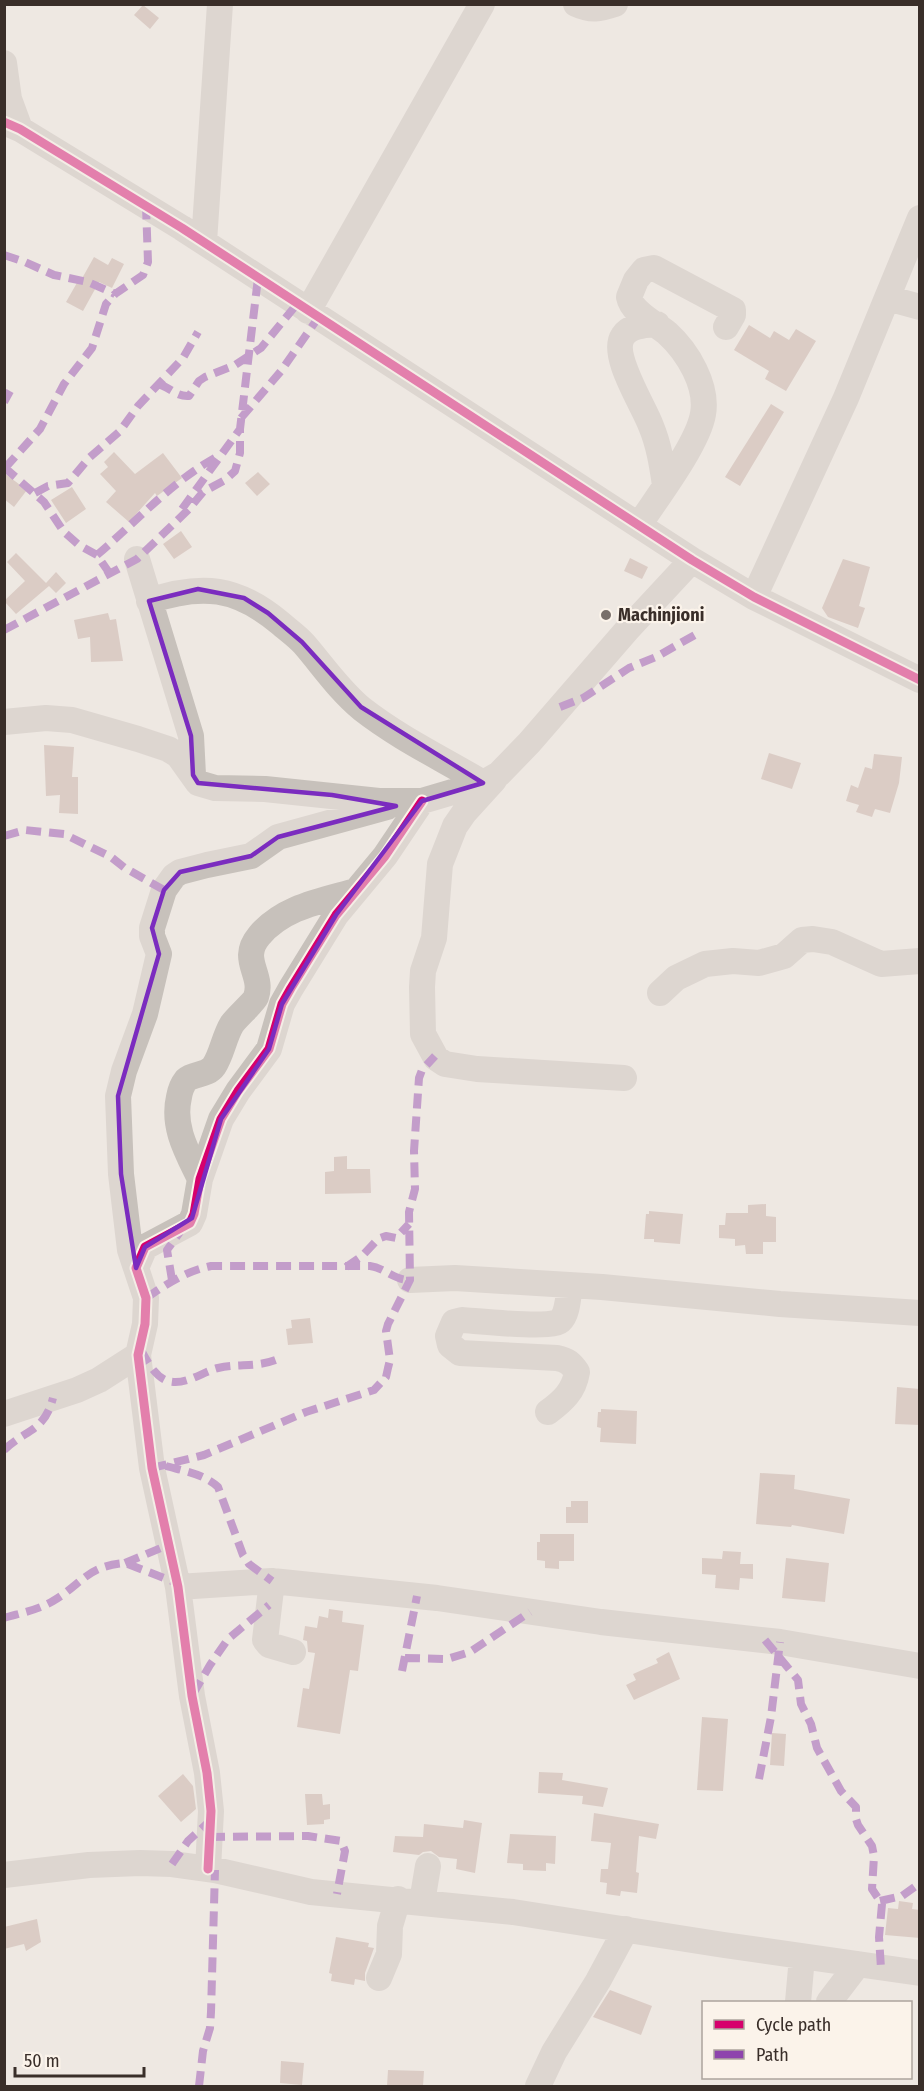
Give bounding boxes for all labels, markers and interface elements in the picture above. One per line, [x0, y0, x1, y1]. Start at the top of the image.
place label: Machinjioni [618, 604, 704, 626]
marker: Machinjioni [599, 608, 613, 622]
legend [702, 2001, 912, 2079]
text: Cycle path [756, 2014, 831, 2036]
scale bar [15, 2040, 144, 2078]
text: Path [756, 2044, 789, 2066]
text: 50 m [24, 2050, 60, 2072]

